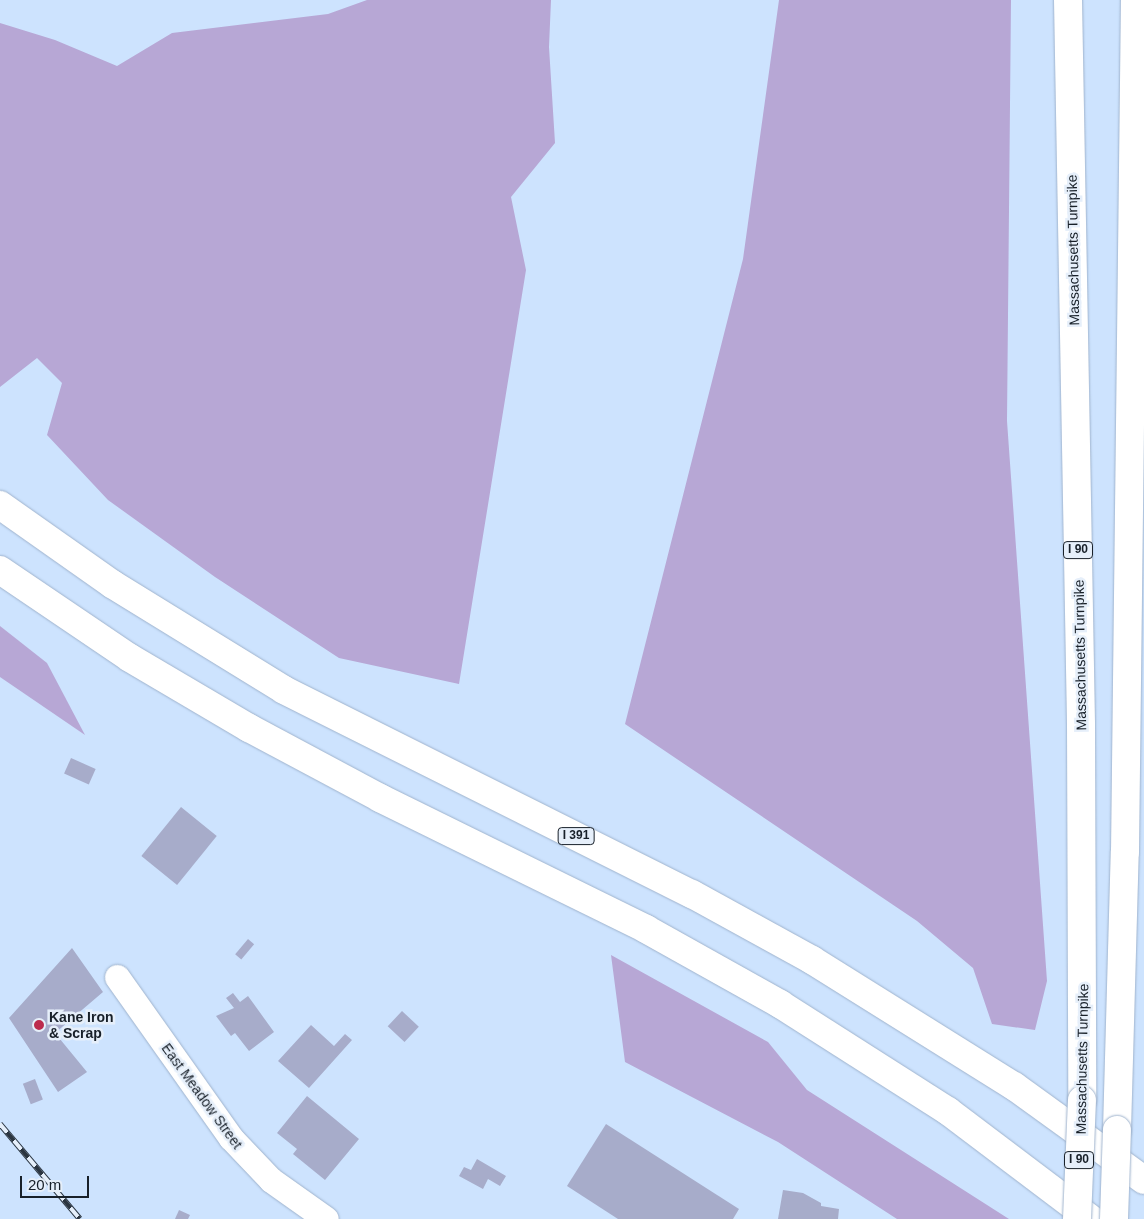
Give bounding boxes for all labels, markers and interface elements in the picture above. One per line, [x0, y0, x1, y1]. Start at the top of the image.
street label: Massachusetts Turnpike [1063, 174, 1083, 326]
road number: I 90 [1062, 540, 1094, 560]
street label: Massachusetts Turnpike [1070, 579, 1090, 731]
road number: I 391 [557, 826, 595, 846]
street label: Massachusetts Turnpike [1072, 983, 1092, 1135]
place label: Kane Iron & Scrap [49, 1009, 114, 1042]
marker: Kane Iron & Scrap [33, 1019, 45, 1031]
street label: East Meadow Street [158, 1040, 246, 1152]
road number: I 90 [1063, 1150, 1095, 1170]
scale bar [22, 1166, 91, 1198]
text: 20 m [28, 1176, 61, 1193]

